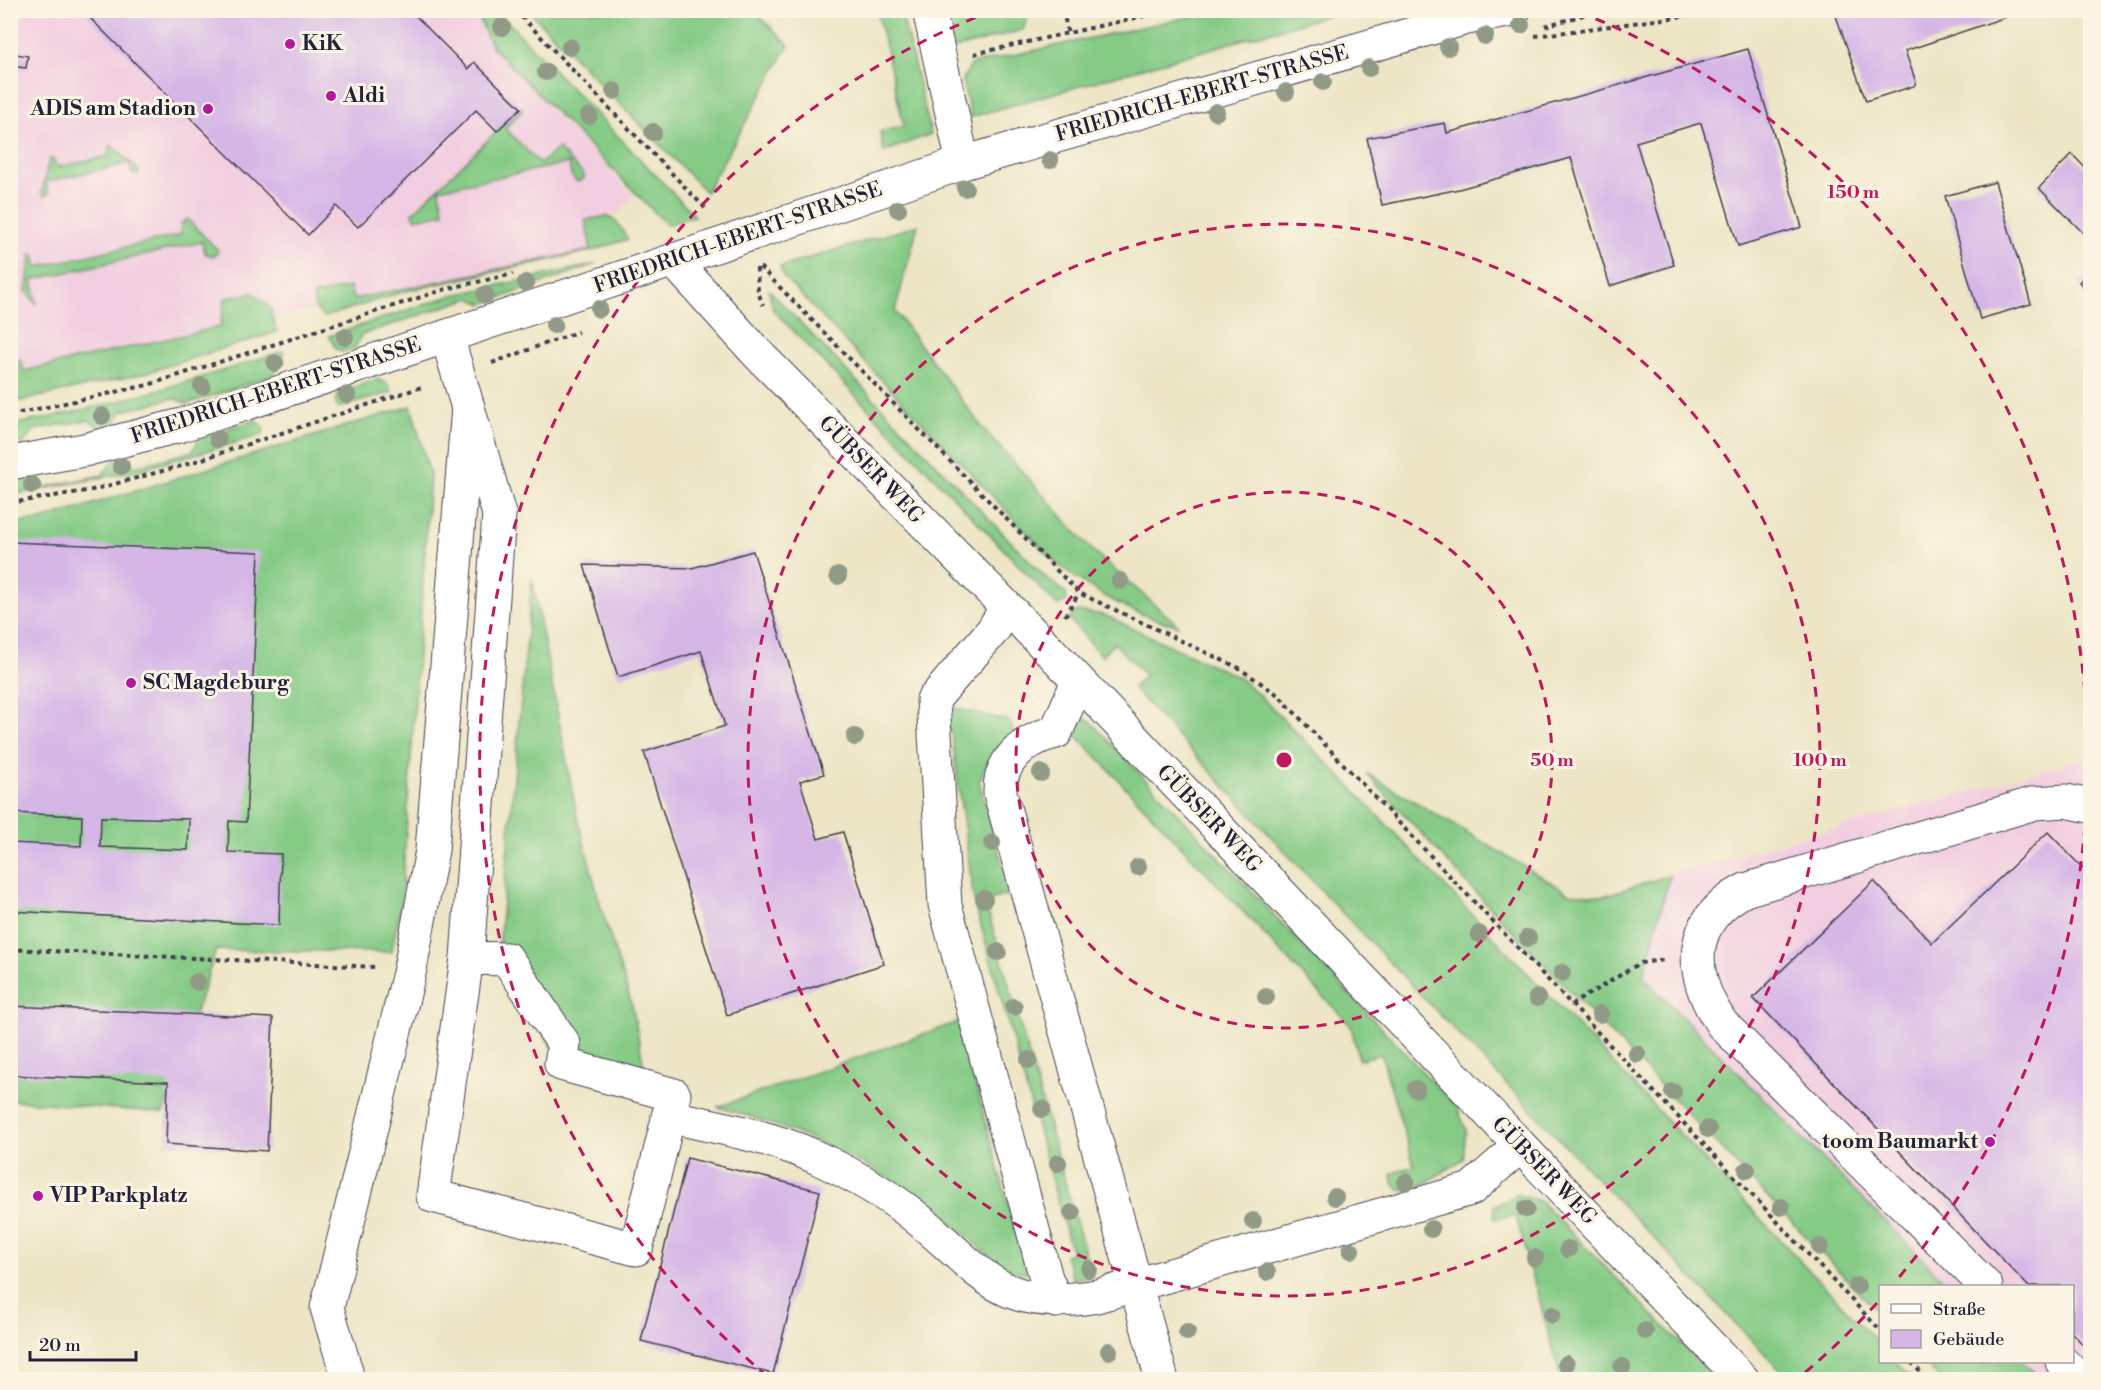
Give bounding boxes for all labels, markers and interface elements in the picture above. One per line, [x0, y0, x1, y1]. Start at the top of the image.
place label: KiK [302, 31, 344, 57]
marker: KiK [283, 37, 297, 51]
street label: FRIEDRICH-EBERT-STRASSE [1052, 40, 1352, 148]
place label: Aldi [342, 83, 385, 109]
marker: Aldi [324, 89, 338, 103]
place label: ADIS am Stadion [29, 96, 196, 122]
marker: ADIS am Stadion [201, 102, 215, 116]
street label: FRIEDRICH-EBERT-STRASSE [590, 176, 886, 300]
text: 150 m [1827, 181, 1880, 204]
street label: FRIEDRICH-EBERT-STRASSE [128, 332, 424, 450]
street label: GÜBSER WEG [813, 409, 931, 530]
place label: SC Magdeburg [143, 670, 290, 696]
marker: SC Magdeburg [124, 676, 138, 690]
text: 50 m [1530, 749, 1574, 772]
text: 100 m [1793, 749, 1847, 772]
centre of rings [1274, 750, 1294, 770]
street label: GÜBSER WEG [1151, 758, 1269, 879]
street label: GÜBSER WEG [1486, 1110, 1604, 1231]
place label: toom Baumarkt [1822, 1129, 1979, 1155]
marker: toom Baumarkt [1983, 1135, 1997, 1149]
place label: VIP Parkplatz [49, 1183, 188, 1209]
marker: VIP Parkplatz [31, 1189, 45, 1203]
legend [1879, 1285, 2074, 1363]
text: Straße [1933, 1298, 1986, 1321]
scale bar [30, 1324, 136, 1362]
text: Gebäude [1933, 1328, 2004, 1351]
text: 20 m [39, 1334, 81, 1357]

